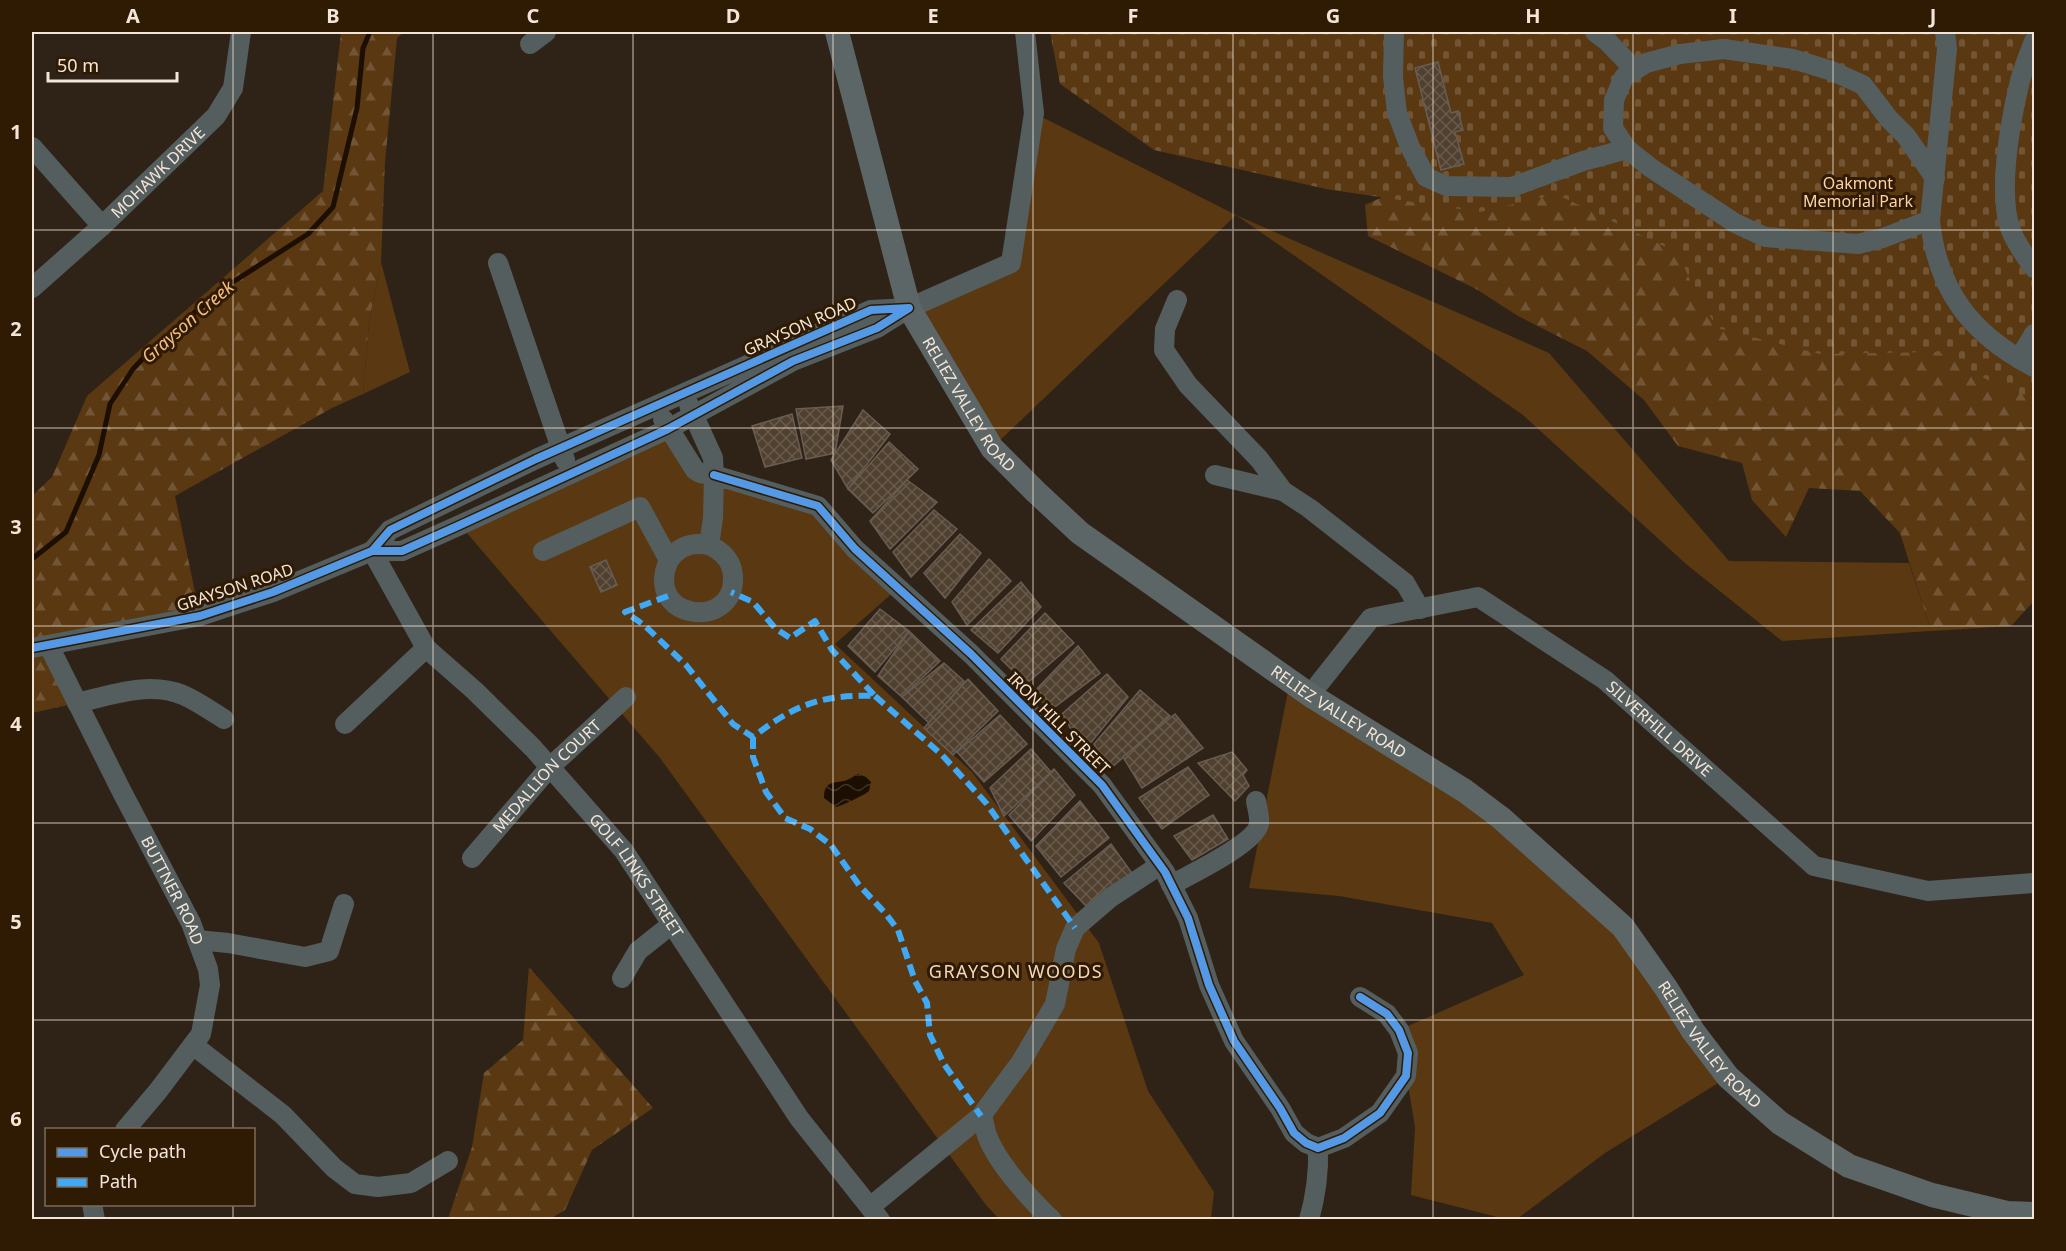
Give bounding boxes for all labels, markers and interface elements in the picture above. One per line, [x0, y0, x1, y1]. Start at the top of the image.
text: A [126, 2, 140, 29]
text: B [326, 2, 340, 29]
text: C [527, 2, 540, 29]
text: D [726, 2, 740, 29]
text: E [927, 2, 939, 29]
text: F [1128, 2, 1138, 29]
text: G [1326, 2, 1340, 29]
text: H [1525, 2, 1541, 29]
text: I [1729, 2, 1737, 29]
text: J [1928, 2, 1936, 29]
scale bar [48, 45, 177, 83]
text: 50 m [57, 53, 99, 77]
text: 1 [10, 118, 22, 145]
street label: MOHAWK DRIVE [106, 122, 210, 223]
park label: Oakmont Memorial Park [1803, 172, 1913, 212]
water label: Grayson Creek [136, 274, 239, 368]
street label: GRAYSON ROAD [740, 291, 860, 361]
text: 2 [10, 315, 22, 342]
street label: RELIEZ VALLEY ROAD [917, 333, 1021, 477]
text: 3 [10, 513, 22, 540]
street label: GRAYSON ROAD [174, 558, 296, 616]
street label: RELIEZ VALLEY ROAD [1267, 660, 1411, 763]
street label: IRON HILL STREET [1003, 667, 1115, 779]
street label: SILVERHILL DRIVE [1602, 676, 1717, 782]
text: 4 [10, 710, 22, 737]
street label: MEDALLION COURT [487, 714, 606, 837]
street label: GOLF LINKS STREET [585, 808, 689, 942]
street label: BUTTNER ROAD [136, 832, 209, 948]
text: 5 [10, 908, 22, 935]
district label: GRAYSON WOODS [929, 959, 1103, 983]
street label: RELIEZ VALLEY ROAD [1653, 976, 1767, 1113]
text: 6 [10, 1105, 22, 1132]
legend [45, 1128, 255, 1206]
text: Cycle path [99, 1139, 186, 1163]
text: Path [99, 1169, 138, 1193]

